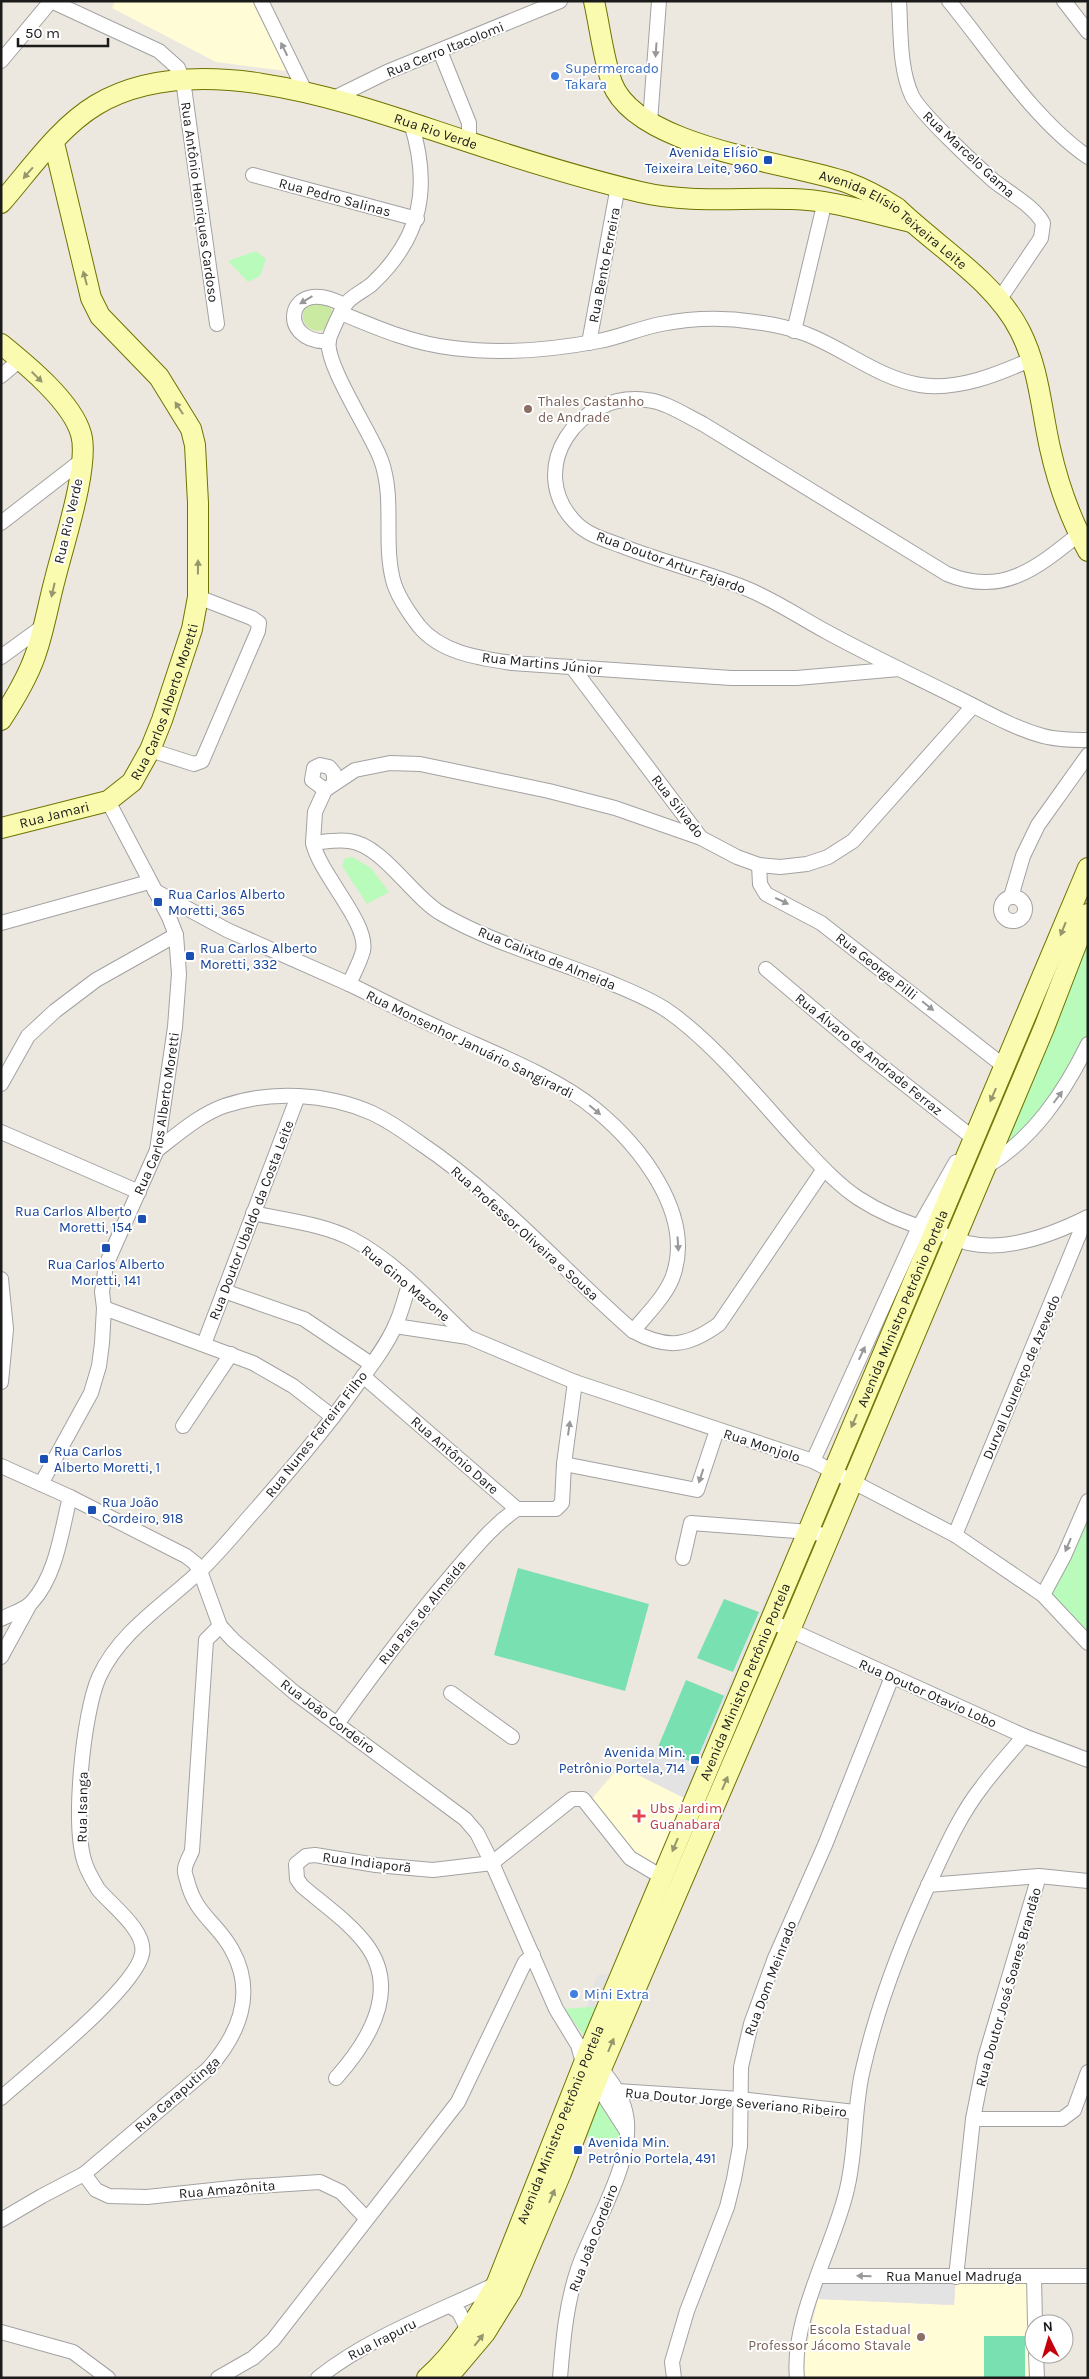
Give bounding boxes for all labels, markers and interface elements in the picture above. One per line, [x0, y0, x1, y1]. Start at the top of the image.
scale bar [18, 15, 108, 47]
street label: Rua Cerro Itacolomi [384, 18, 507, 81]
text: 50 m [25, 24, 60, 42]
one-way arrow [280, 42, 288, 56]
one-way arrow [652, 42, 660, 58]
place label: Supermercado Takara [565, 60, 659, 93]
marker: Supermercado Takara [549, 70, 561, 82]
street label: Rua Antônio Henriques Cardoso [177, 101, 222, 303]
street label: Rua Marcelo Gama [919, 107, 1018, 201]
street label: Rua Rio Verde [392, 110, 480, 153]
place label: Avenida Elísio Teixeira Leite, 960 [645, 144, 758, 177]
marker: Avenida Elísio Teixeira Leite, 960 [762, 154, 774, 166]
one-way arrow [22, 167, 33, 180]
street label: Avenida Elísio Teixeira Leite [817, 167, 971, 273]
street label: Rua Pedro Salinas [277, 174, 393, 221]
street label: Rua Bento Ferreira [585, 206, 624, 324]
one-way arrow [81, 271, 89, 286]
one-way arrow [298, 296, 313, 304]
one-way arrow [31, 370, 43, 382]
place label: Thales Castanho de Andrade [538, 393, 644, 426]
one-way arrow [174, 402, 184, 415]
marker: Thales Castanho de Andrade [522, 403, 534, 415]
street label: Rua Rio Verde [50, 477, 87, 565]
street label: Rua Doutor Artur Fajardo [594, 527, 748, 597]
one-way arrow [194, 559, 202, 575]
one-way arrow [48, 582, 56, 598]
street label: Rua Carlos Alberto Moretti [127, 622, 202, 783]
street label: Rua Martins Júnior [481, 649, 604, 678]
street label: Rua Silvado [648, 771, 707, 841]
street label: Rua Jamari [18, 798, 91, 832]
place label: Rua Carlos Alberto Moretti, 365 [168, 886, 285, 919]
marker: Rua Carlos Alberto Moretti, 365 [152, 896, 164, 908]
one-way arrow [775, 898, 789, 906]
one-way arrow [1059, 922, 1067, 937]
street label: Rua Calixto de Almeida [475, 923, 618, 994]
street label: Rua George Pilli [832, 929, 921, 1004]
place label: Rua Carlos Alberto Moretti, 332 [200, 940, 317, 973]
marker: Rua Carlos Alberto Moretti, 332 [184, 950, 196, 962]
street label: Rua Monsenhor Januário Sangirardi [363, 987, 576, 1102]
street label: Rua Álvaro de Andrade Ferraz [792, 989, 946, 1119]
one-way arrow [922, 1000, 935, 1011]
street label: Rua Carlos Alberto Moretti [130, 1031, 183, 1198]
one-way arrow [988, 1088, 996, 1102]
one-way arrow [1052, 1091, 1063, 1104]
one-way arrow [588, 1104, 601, 1115]
street label: Rua Doutor Ubaldo da Costa Leite [205, 1118, 298, 1322]
street label: Rua Professor Oliveira e Sousa [447, 1162, 602, 1304]
place label: Rua Carlos Alberto Moretti, 154 [15, 1203, 132, 1236]
street label: Avenida Ministro Petrônio Portela [853, 1207, 952, 1410]
marker: Rua Carlos Alberto Moretti, 154 [136, 1213, 148, 1225]
one-way arrow [675, 1236, 683, 1252]
street label: Rua Gino Mazone [358, 1241, 453, 1325]
marker: Rua Carlos Alberto Moretti, 141 [100, 1242, 112, 1254]
place label: Rua Carlos Alberto Moretti, 141 [47, 1256, 165, 1289]
street label: Durval Lourenço de Azevedo [979, 1292, 1064, 1462]
one-way arrow [858, 1346, 866, 1360]
street label: Rua Nunes Ferreira Filho [262, 1368, 371, 1501]
street label: Rua Antônio Dare [407, 1413, 502, 1498]
one-way arrow [849, 1414, 857, 1428]
one-way arrow [565, 1420, 573, 1436]
street label: Rua Monjolo [721, 1425, 802, 1466]
place label: Rua Carlos Alberto Moretti, 1 [54, 1443, 160, 1476]
marker: Rua Carlos Alberto Moretti, 1 [38, 1453, 50, 1465]
one-way arrow [697, 1469, 705, 1484]
place label: Rua João Cordeiro, 918 [102, 1494, 183, 1527]
marker: Rua João Cordeiro, 918 [86, 1504, 98, 1516]
one-way arrow [1064, 1538, 1072, 1552]
street label: Rua Pais de Almeida [375, 1557, 470, 1668]
street label: Avenida Ministro Petrônio Portela [696, 1581, 794, 1783]
street label: Rua Doutor Otavio Lobo [856, 1655, 999, 1732]
street label: Rua João Cordeiro [277, 1675, 378, 1757]
place label: Avenida Min. Petrônio Portela, 714 [559, 1744, 685, 1777]
marker: Avenida Min. Petrônio Portela, 714 [689, 1754, 701, 1766]
street label: Rua Isanga [73, 1771, 92, 1843]
one-way arrow [721, 1776, 729, 1790]
place label: Ubs Jardim Guanabara [650, 1800, 722, 1833]
marker: Ubs Jardim Guanabara [632, 1809, 646, 1823]
one-way arrow [671, 1838, 679, 1852]
street label: Rua Indiaporã [322, 1849, 412, 1876]
street label: Rua Doutor José Soares Brandão [972, 1886, 1045, 2089]
street label: Rua Dom Meinrado [741, 1918, 800, 2038]
place label: Mini Extra [584, 1986, 649, 2003]
marker: Mini Extra [568, 1988, 580, 2000]
street label: Avenida Ministro Petrônio Portela [513, 2023, 608, 2227]
one-way arrow [608, 2038, 616, 2052]
street label: Rua Caraputinga [131, 2053, 223, 2136]
street label: Rua Doutor Jorge Severiano Ribeiro [624, 2084, 848, 2121]
place label: Avenida Min. Petrônio Portela, 491 [588, 2134, 716, 2167]
marker: Avenida Min. Petrônio Portela, 491 [572, 2144, 584, 2156]
street label: Rua Amazônita [178, 2177, 276, 2202]
street label: Rua João Cordeiro [565, 2182, 622, 2294]
one-way arrow [548, 2189, 556, 2203]
street label: Rua Manuel Madruga [886, 2268, 1022, 2285]
one-way arrow [856, 2272, 872, 2280]
north arrow [1024, 2314, 1074, 2364]
street label: Rua Irapuru [345, 2315, 419, 2364]
text: N [1042, 2318, 1054, 2335]
place label: Escola Estadual Professor Jácomo Stavale [748, 2321, 911, 2354]
marker: Escola Estadual Professor Jácomo Stavale [915, 2331, 927, 2343]
one-way arrow [473, 2334, 484, 2347]

